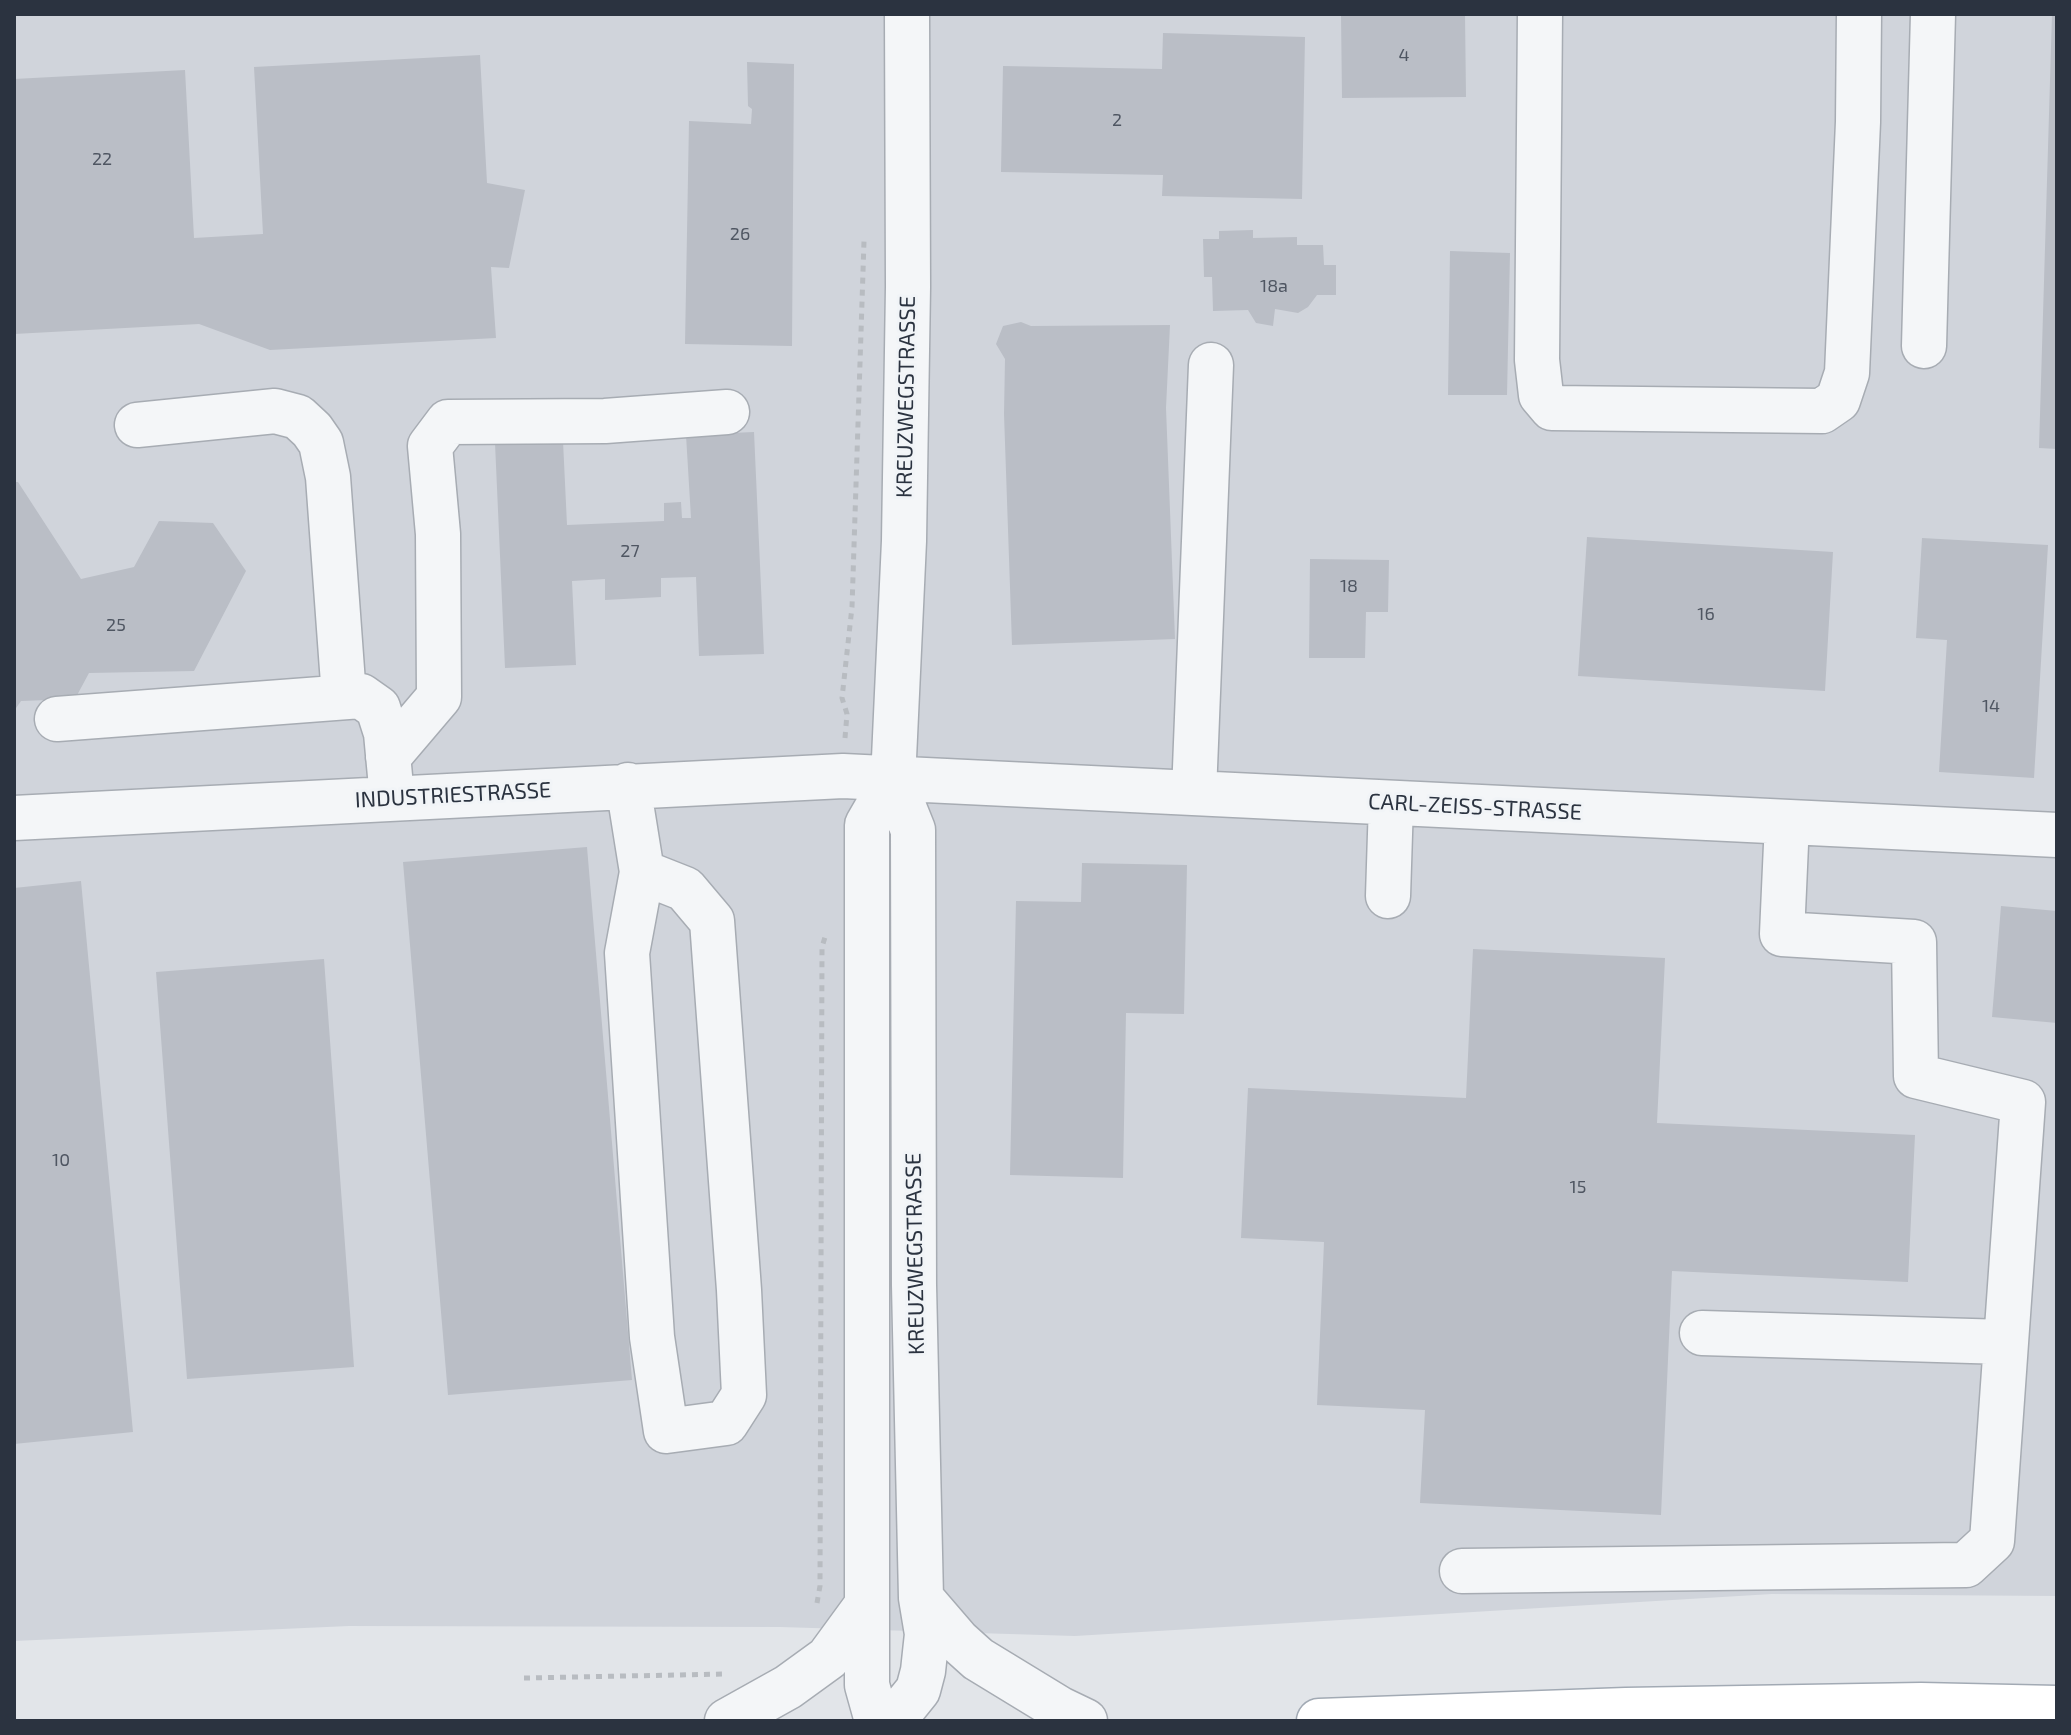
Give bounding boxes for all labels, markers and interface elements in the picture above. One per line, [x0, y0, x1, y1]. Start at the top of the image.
house number: 4 [1398, 44, 1410, 66]
house number: 2 [1112, 109, 1122, 131]
house number: 22 [92, 148, 112, 170]
house number: 26 [730, 223, 750, 245]
house number: 18a [1260, 275, 1288, 297]
street label: KREUZWEGSTRASSE [891, 296, 921, 498]
house number: 27 [620, 540, 640, 562]
house number: 18 [1340, 575, 1358, 597]
house number: 16 [1697, 603, 1715, 625]
house number: 25 [106, 614, 126, 636]
house number: 14 [1982, 695, 2000, 717]
street label: INDUSTRIESTRASSE [354, 777, 552, 813]
street label: CARL-ZEISS-STRASSE [1367, 788, 1583, 826]
house number: 10 [52, 1149, 70, 1171]
street label: KREUZWEGSTRASSE [900, 1153, 930, 1355]
house number: 15 [1570, 1176, 1586, 1198]

